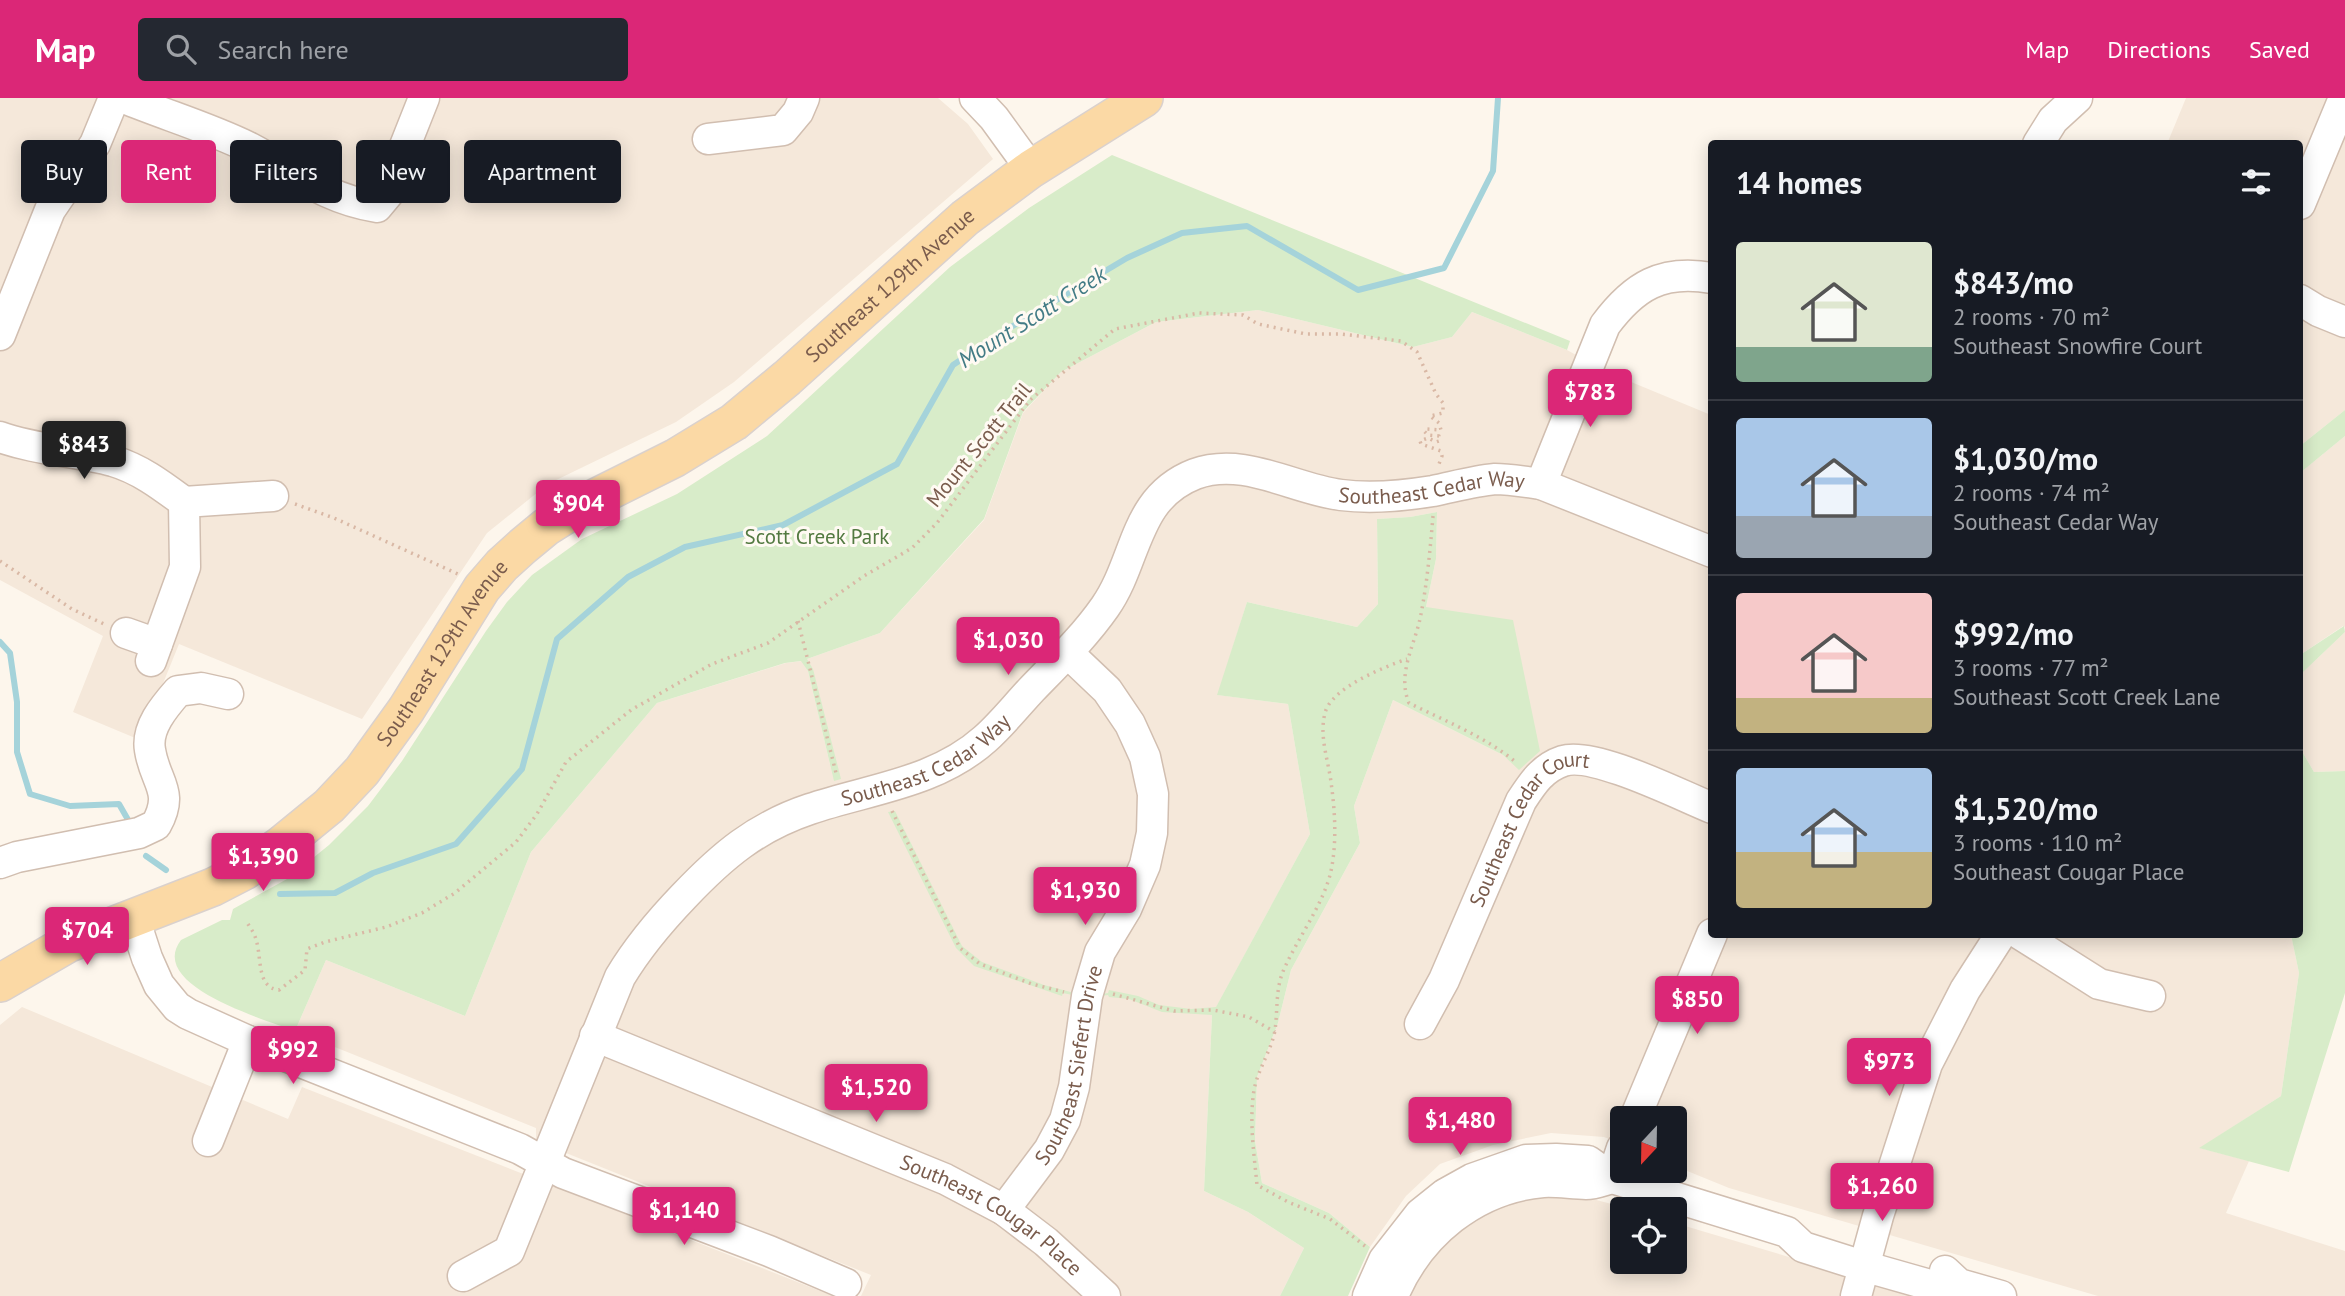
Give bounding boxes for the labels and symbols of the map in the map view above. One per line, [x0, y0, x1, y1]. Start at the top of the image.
street label: Southeast 129th Avenue [799, 202, 980, 368]
water label: Mount Scott Creek [952, 259, 1113, 374]
pin: $783 [1549, 370, 1631, 429]
street label: Mount Scott Trail [920, 377, 1037, 513]
pin: $843 [43, 422, 125, 481]
street label: Southeast Cedar Way [1337, 465, 1527, 510]
pin: $904 [537, 480, 619, 540]
park label: Scott Creek Park [745, 523, 889, 550]
street label: Southeast 129th Avenue [370, 554, 513, 752]
pin: $1,030 [951, 618, 1065, 677]
street label: Southeast Cedar Way [838, 708, 1016, 812]
street label: Southeast Cedar Court [1463, 745, 1592, 911]
pin: $1,390 [206, 834, 320, 893]
pin: $1,930 [1028, 868, 1142, 927]
pin: $704 [46, 908, 128, 967]
street label: Southeast Siefert Drive [1028, 962, 1108, 1170]
pin: $850 [1656, 976, 1738, 1036]
pin: $992 [252, 1026, 334, 1086]
pin: $973 [1848, 1038, 1930, 1098]
pin: $1,520 [819, 1065, 933, 1124]
pin: $1,480 [1403, 1098, 1517, 1157]
north arrow [1610, 1106, 1687, 1183]
street label: Southeast Cougar Place [896, 1148, 1088, 1281]
pin: $1,260 [1825, 1164, 1939, 1223]
pin: $1,140 [627, 1188, 741, 1247]

